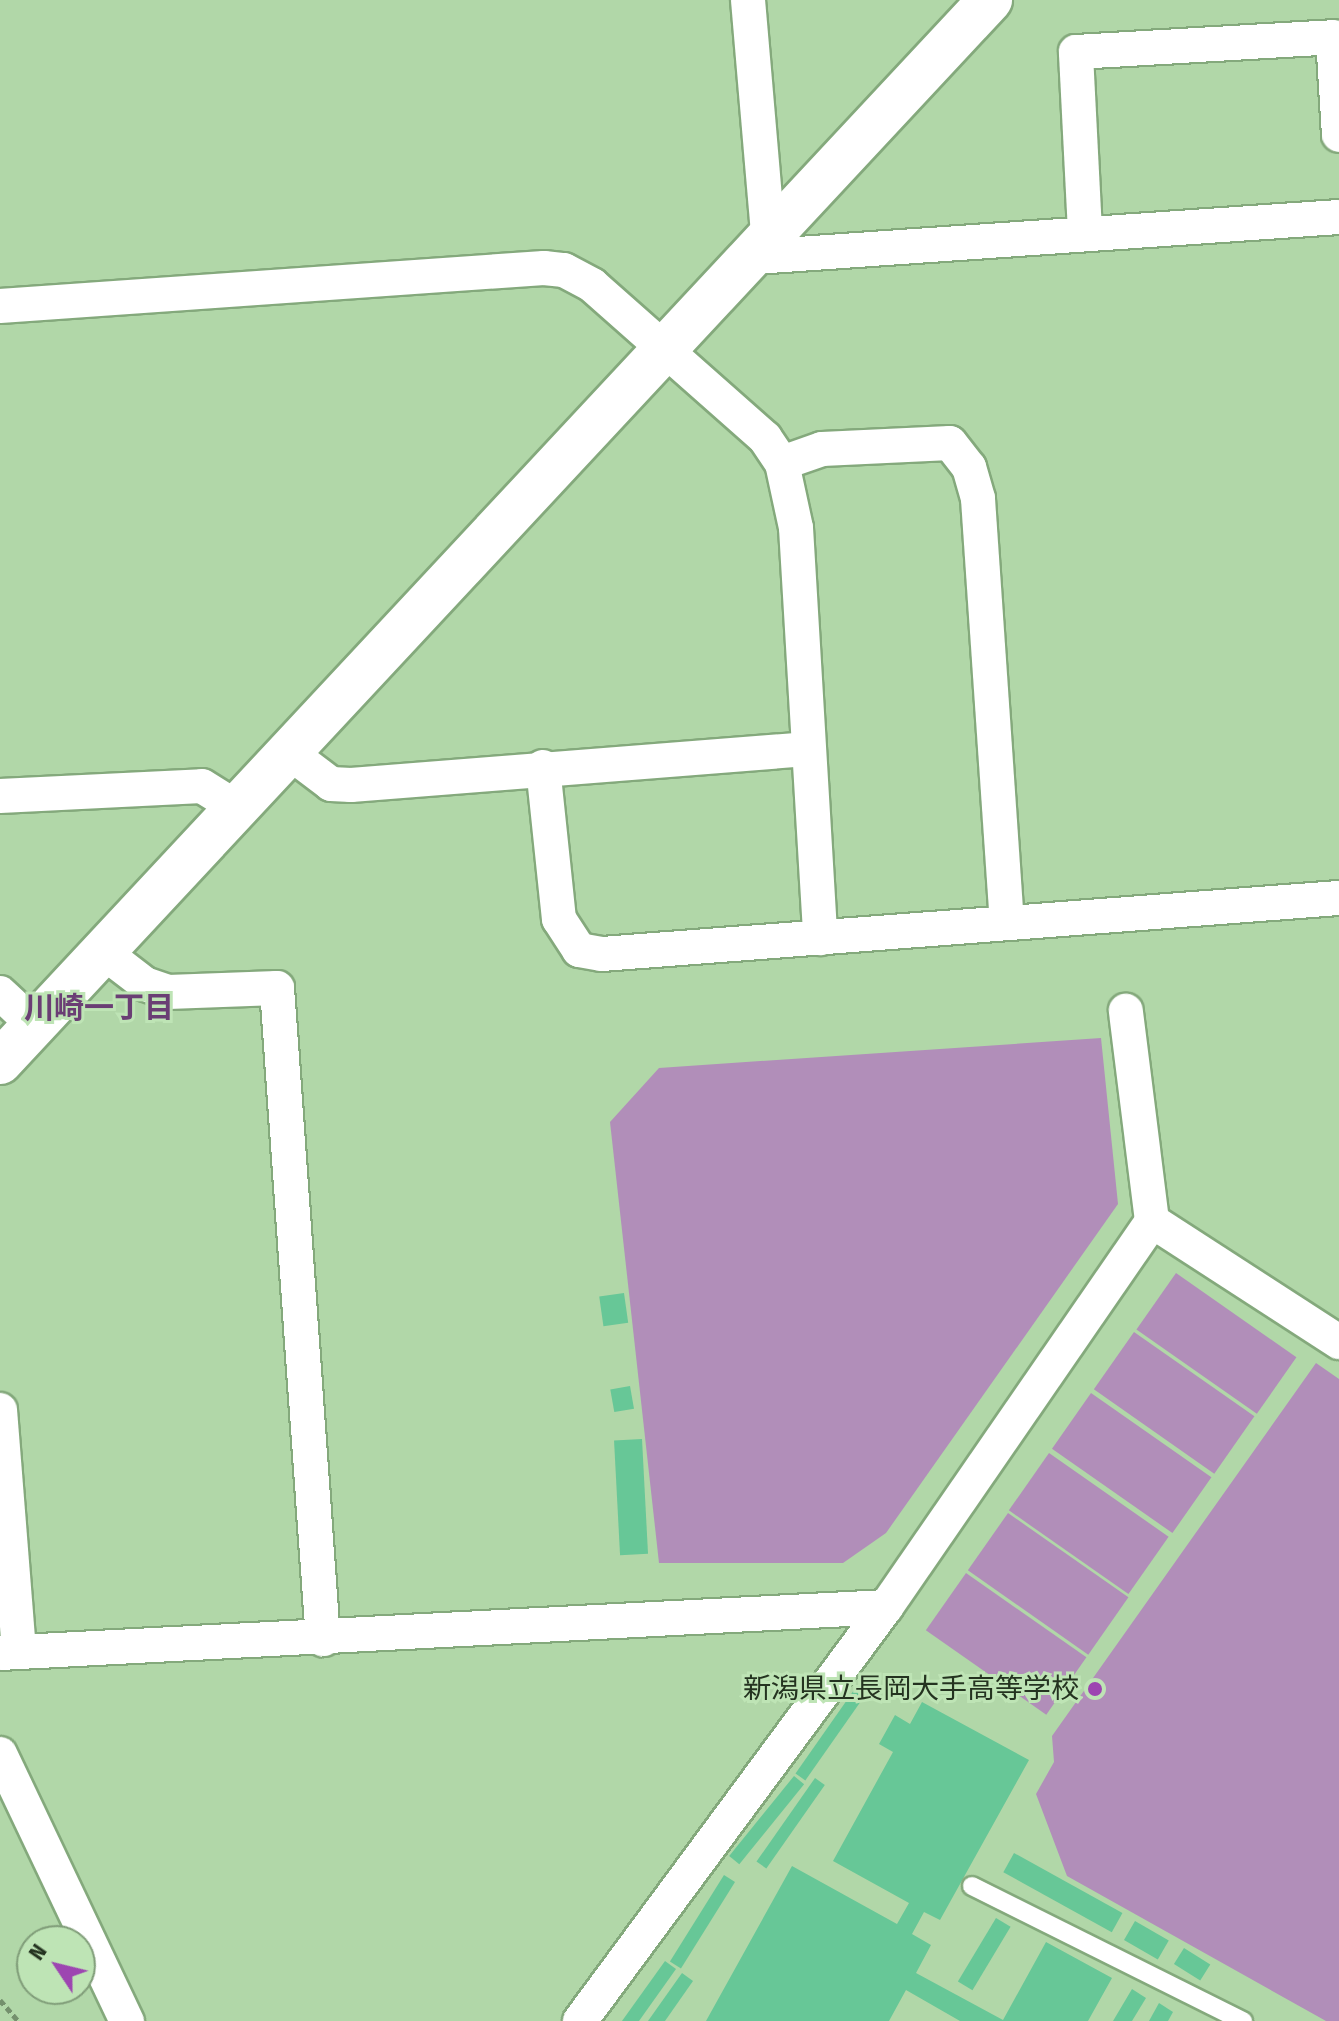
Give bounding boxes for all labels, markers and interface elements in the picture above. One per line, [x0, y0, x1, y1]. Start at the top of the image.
district label: 川崎一丁目 [24, 990, 174, 1026]
place label: 新潟県立長岡大手高等学校 [743, 1672, 1079, 1706]
marker: 新潟県立長岡大手高等学校 [1086, 1680, 1104, 1698]
north arrow [16, 1925, 96, 2005]
text: N [23, 1939, 52, 1965]

